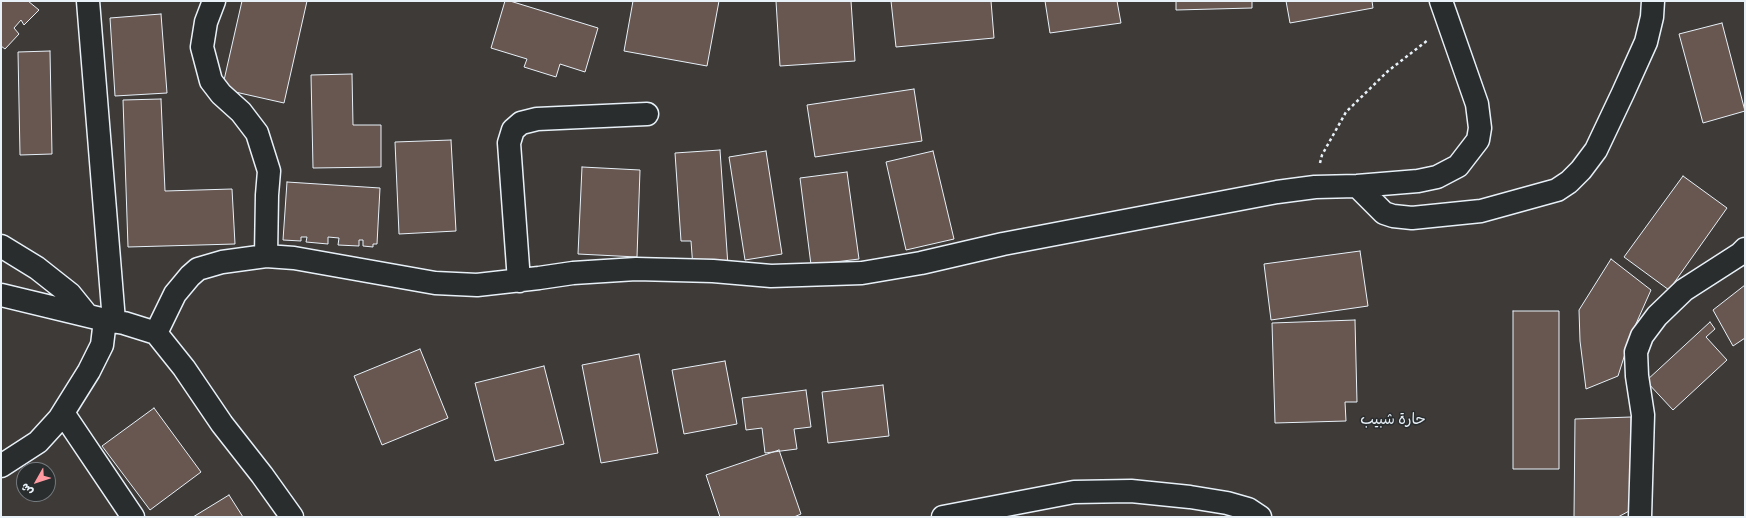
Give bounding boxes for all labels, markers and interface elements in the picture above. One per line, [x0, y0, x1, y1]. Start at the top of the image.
district label: حارة شبيب [1360, 411, 1426, 429]
north arrow [16, 462, 56, 502]
text: ش [18, 480, 36, 498]

